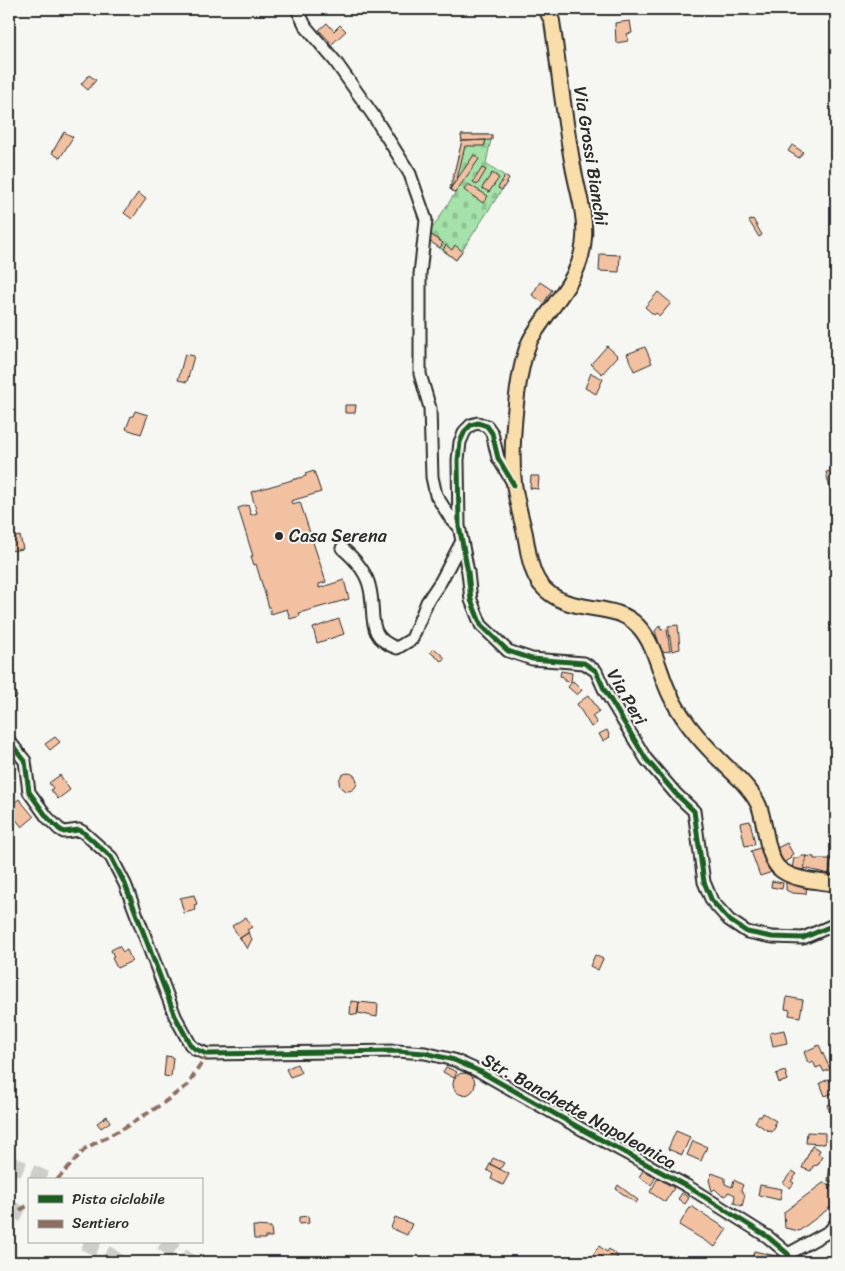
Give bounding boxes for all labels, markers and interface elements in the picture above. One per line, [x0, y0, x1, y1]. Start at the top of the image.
street label: Via Grossi Bianchi [564, 84, 618, 229]
place label: Casa Serena [289, 520, 388, 552]
marker: Casa Serena [273, 530, 285, 542]
street label: Via Peri [598, 663, 657, 732]
street label: Str. Banchette Napoleonica [476, 1044, 682, 1178]
legend [28, 1178, 202, 1244]
text: Pista ciclabile [72, 1186, 165, 1212]
text: Sentiero [72, 1210, 129, 1236]

